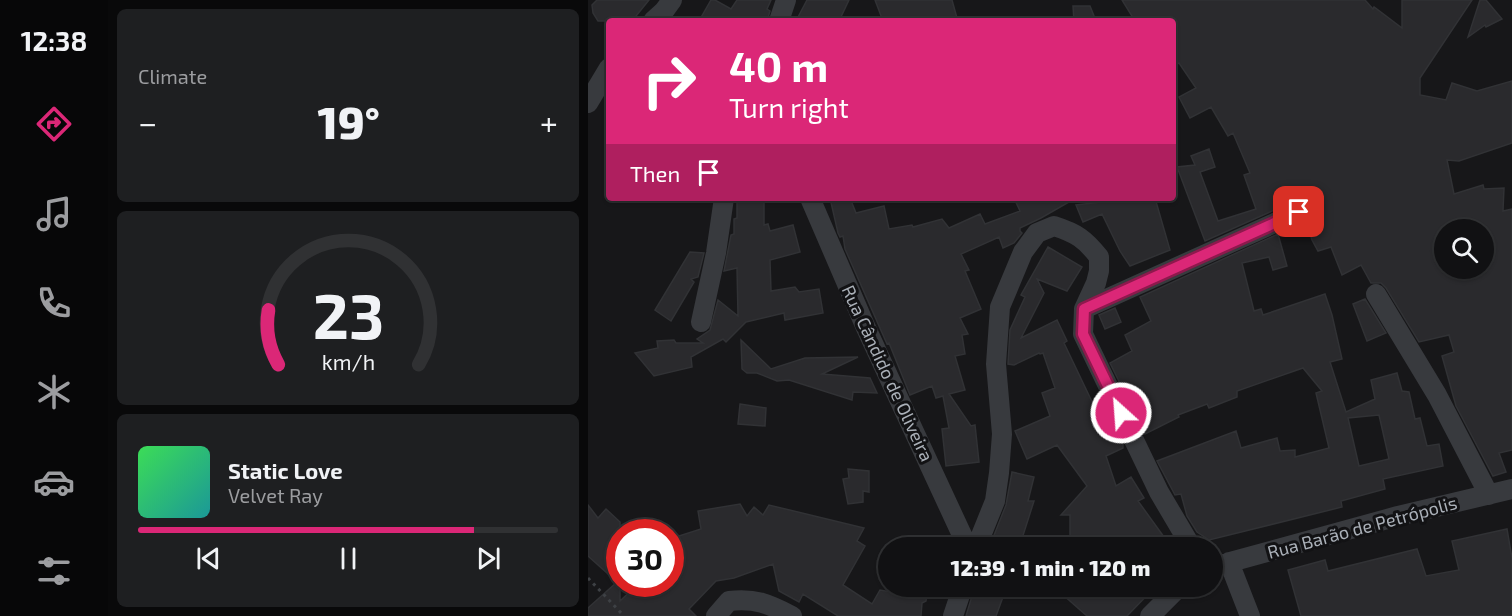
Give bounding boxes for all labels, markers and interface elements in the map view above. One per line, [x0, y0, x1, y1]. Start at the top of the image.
text: 12:38 [21, 24, 87, 56]
text: 40 m [729, 40, 828, 90]
icon: right [630, 42, 708, 120]
text: Climate [138, 64, 207, 88]
text: Turn right [729, 91, 849, 123]
text: 19° [317, 94, 380, 148]
text: − [138, 102, 157, 142]
text: + [540, 102, 558, 142]
icon: directions [33, 103, 75, 145]
icon: arrive [692, 156, 725, 189]
text: Then [630, 160, 680, 186]
pin [1273, 186, 1324, 237]
icon: music [33, 193, 75, 235]
icon: arrive [1282, 195, 1315, 228]
map controls [1434, 219, 1494, 279]
button: search [1434, 219, 1494, 279]
text: 23 [312, 277, 384, 352]
street label: Rua Cândido de Oliveira [838, 281, 938, 465]
icon: phone [33, 282, 75, 324]
text: km/h [321, 349, 375, 374]
icon: climate [33, 371, 75, 413]
position arrow [1089, 381, 1153, 445]
text: Static Love [228, 457, 343, 483]
icon: car [33, 461, 75, 503]
text: Velvet Ray [228, 483, 323, 507]
street label: Rua Barão de Petrópolis [1265, 491, 1459, 563]
speed limit sign: 30 [606, 519, 684, 597]
icon: previous [192, 542, 225, 575]
icon: pause [332, 542, 365, 575]
icon: next [472, 542, 505, 575]
icon: filters [33, 550, 75, 592]
text: 12:39 · 1 min · 120 m [951, 554, 1150, 580]

